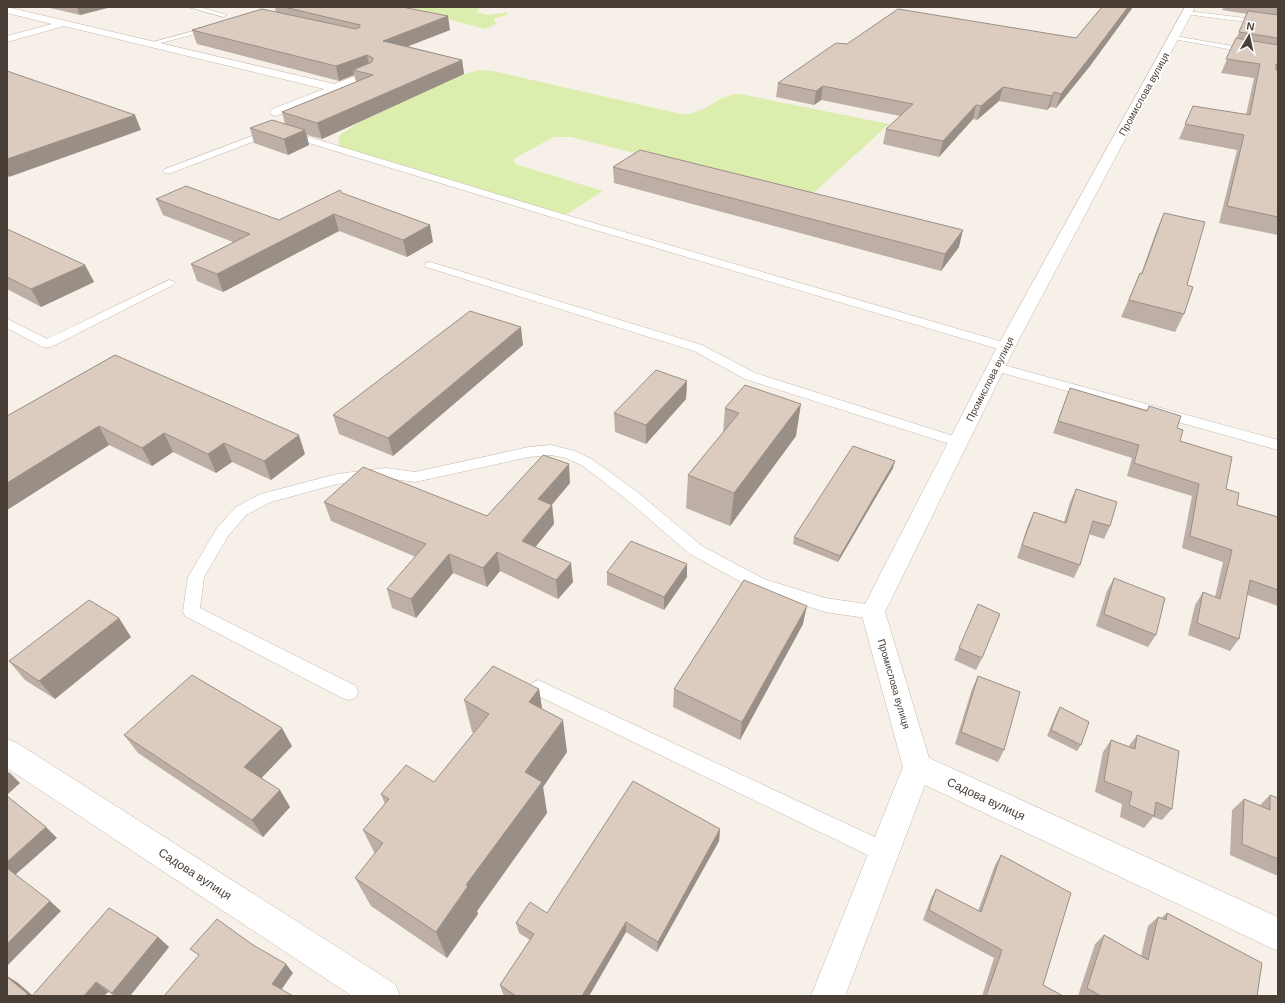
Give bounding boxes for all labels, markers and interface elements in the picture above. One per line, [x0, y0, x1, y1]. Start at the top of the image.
north arrow [1229, 16, 1269, 56]
text: N [1246, 20, 1255, 33]
street label: Промислова вулиця [1117, 51, 1171, 137]
street label: Промислова вулиця [964, 335, 1016, 423]
street label: Промислова вулиця [876, 638, 912, 730]
street label: Садова вулиця [945, 775, 1027, 823]
street label: Садова вулиця [156, 845, 234, 903]

